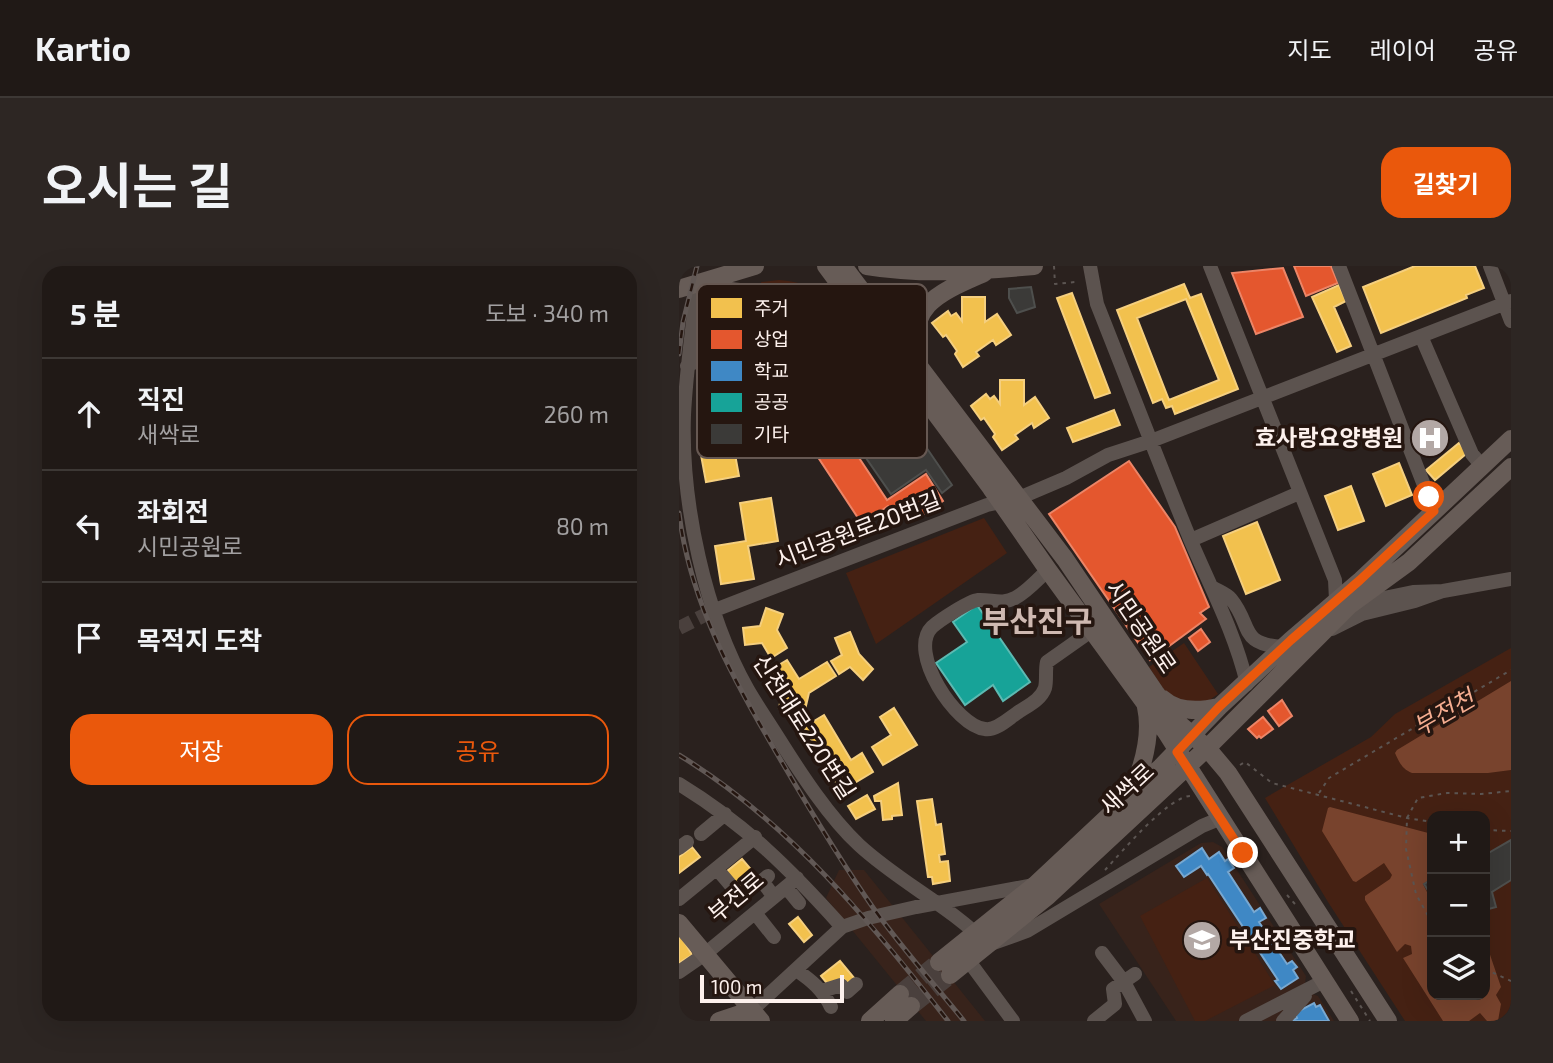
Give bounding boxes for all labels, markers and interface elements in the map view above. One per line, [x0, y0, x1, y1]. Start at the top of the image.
text: Kartio [35, 28, 131, 68]
text: 지도 [1287, 35, 1332, 64]
text: 레이어 [1370, 35, 1436, 64]
text: 공유 [1474, 35, 1518, 64]
button: 길찾기 [1381, 147, 1511, 218]
text: 오시는 길 [42, 155, 233, 214]
legend [697, 284, 927, 458]
text: 5 분 [70, 295, 121, 331]
text: 주거 [754, 296, 789, 319]
text: 도보 · 340 m [485, 299, 609, 327]
text: 상업 [754, 327, 789, 350]
text: 학교 [754, 359, 789, 382]
text: 직진 [137, 383, 185, 414]
text: 공공 [754, 390, 789, 413]
icon: ahead [70, 395, 108, 433]
text: 260 m [544, 400, 609, 428]
hospital icon: 효사랑요양병원 [1409, 417, 1451, 459]
text: 새싹로 [137, 420, 200, 448]
text: 기타 [754, 422, 789, 445]
place label: 효사랑요양병원 [1255, 423, 1403, 451]
route start [1413, 481, 1444, 512]
street label: 시민공원로20번길 [771, 485, 944, 573]
text: 좌회전 [137, 495, 209, 526]
icon: left [70, 507, 108, 545]
text: 80 m [556, 512, 609, 540]
text: 시민공원로 [137, 532, 243, 560]
street label: 시민공원로 [1101, 575, 1183, 678]
district label: 부산진구 [982, 602, 1092, 638]
icon: arrive [70, 619, 108, 657]
text: 목적지 도착 [137, 624, 262, 655]
street label: 신천대로220번길 [748, 649, 862, 804]
water label: 부전천 [1407, 681, 1482, 741]
button: 저장 [70, 714, 333, 785]
button: 공유 [347, 714, 609, 785]
street label: 새싹로 [1094, 756, 1159, 820]
map controls [1427, 811, 1490, 1000]
button: + [1427, 811, 1490, 874]
route end [1227, 837, 1258, 868]
street label: 부전로 [702, 865, 769, 927]
button: − [1427, 874, 1490, 937]
school or university icon: 부산진중학교 [1181, 919, 1223, 961]
place label: 부산진중학교 [1229, 925, 1356, 953]
button: layers [1427, 937, 1490, 1000]
scale bar [700, 972, 843, 1004]
text: 100 m [711, 975, 762, 998]

